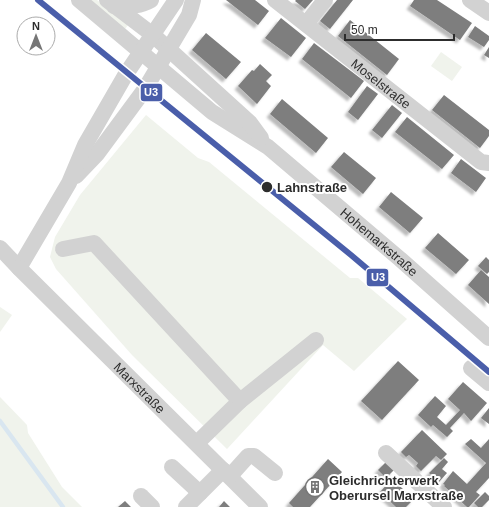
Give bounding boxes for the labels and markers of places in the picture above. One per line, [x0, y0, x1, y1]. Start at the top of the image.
marker: Lahnstraße [260, 180, 274, 194]
place label: Lahnstraße [277, 180, 347, 195]
place label: Gleichrichterwerk Oberursel Marxstraße [329, 473, 463, 503]
building icon: Gleichrichterwerk Oberursel Marxstraße [304, 476, 326, 498]

